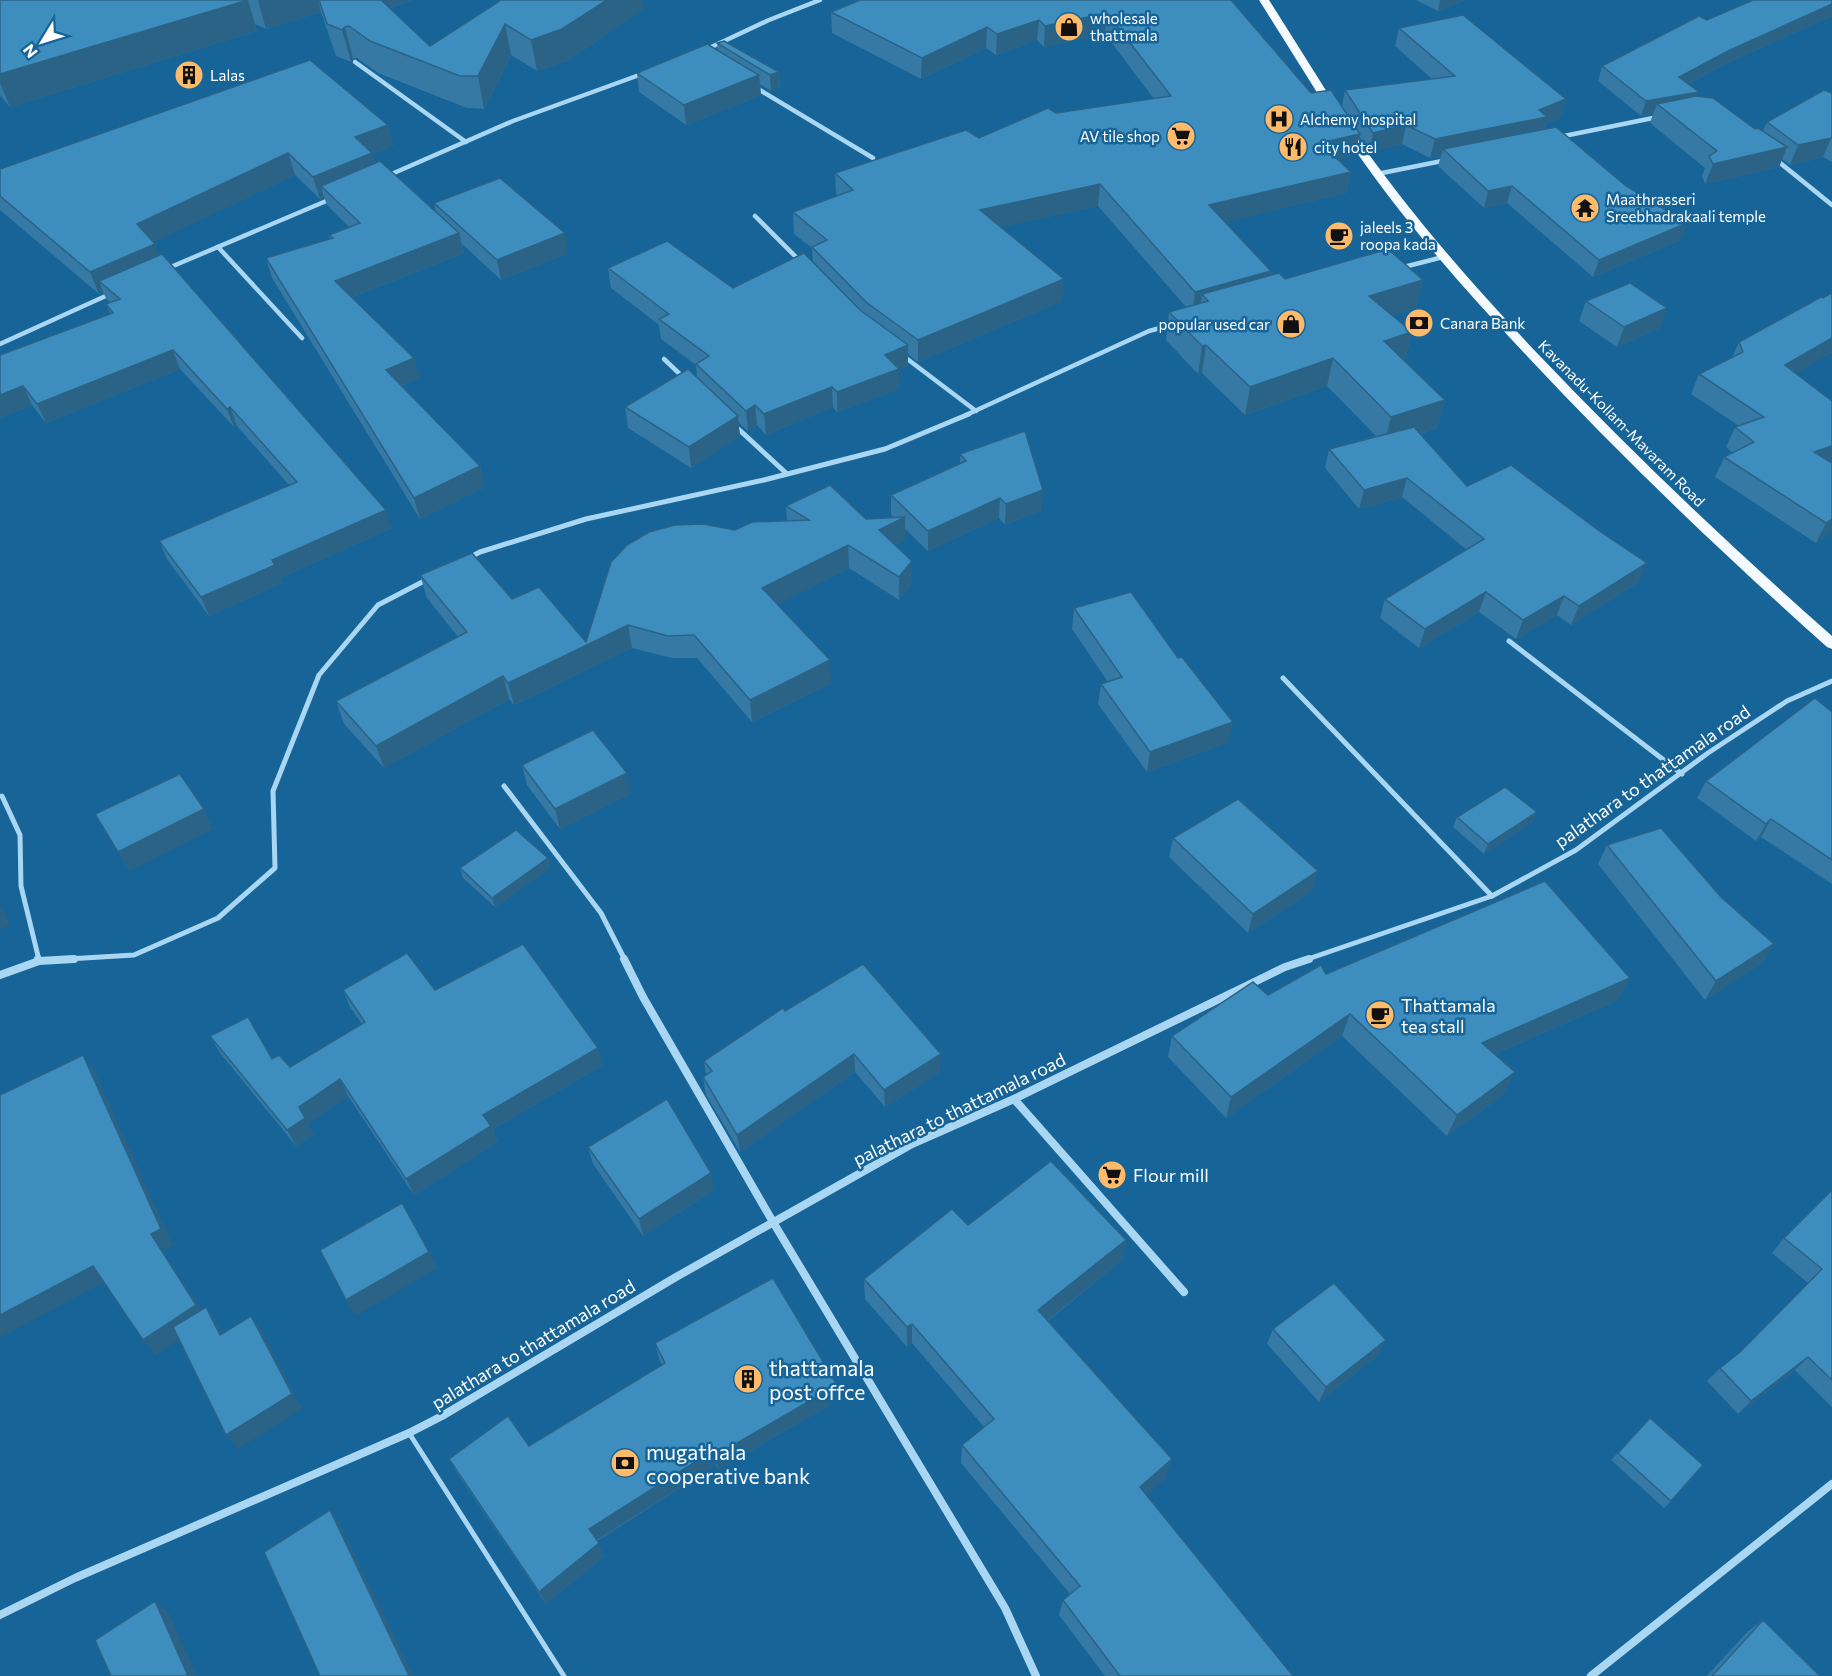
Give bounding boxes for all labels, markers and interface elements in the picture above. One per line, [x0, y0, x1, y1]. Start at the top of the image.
place label: wholesale thattmala [1090, 9, 1158, 44]
shop icon: wholesale thattmala [1053, 11, 1085, 43]
north arrow [12, 12, 72, 72]
text: N [19, 41, 41, 62]
building icon: Lalas [173, 59, 205, 91]
place label: Lalas [210, 66, 245, 84]
hospital icon: Alchemy hospital [1263, 103, 1295, 135]
place label: Alchemy hospital [1300, 110, 1416, 128]
supermarket icon: AV tile shop [1165, 120, 1197, 152]
place label: AV tile shop [1080, 127, 1160, 145]
restaurant icon: city hotel [1277, 131, 1309, 163]
place label: city hotel [1314, 138, 1377, 156]
place label: Maathrasseri Sreebhadrakaali temple [1606, 190, 1766, 225]
temple icon: Maathrasseri Sreebhadrakaali temple [1569, 192, 1601, 224]
place label: jaleels 3 roopa kada [1360, 218, 1436, 253]
cafe icon: jaleels 3 roopa kada [1323, 220, 1355, 252]
bank icon: Canara Bank [1403, 307, 1435, 339]
shop icon: popular used car [1275, 308, 1307, 340]
place label: Canara Bank [1440, 314, 1525, 332]
place label: popular used car [1158, 315, 1270, 333]
street label: Kavanadu-Kollam-Mavaram Road [1535, 336, 1709, 510]
street label: palathara to thattamala road [1550, 700, 1754, 852]
place label: Thattamala tea stall [1401, 994, 1496, 1037]
cafe icon: Thattamala tea stall [1364, 999, 1396, 1031]
street label: palathara to thattamala road [849, 1048, 1069, 1170]
supermarket icon: Flour mill [1096, 1159, 1128, 1191]
place label: Flour mill [1133, 1164, 1209, 1186]
street label: palathara to thattamala road [427, 1274, 639, 1414]
place label: thattamala post offce [769, 1355, 874, 1404]
building icon: thattamala post offce [732, 1363, 764, 1395]
place label: mugathala cooperative bank [646, 1439, 810, 1488]
bank icon: mugathala cooperative bank [609, 1447, 641, 1479]

